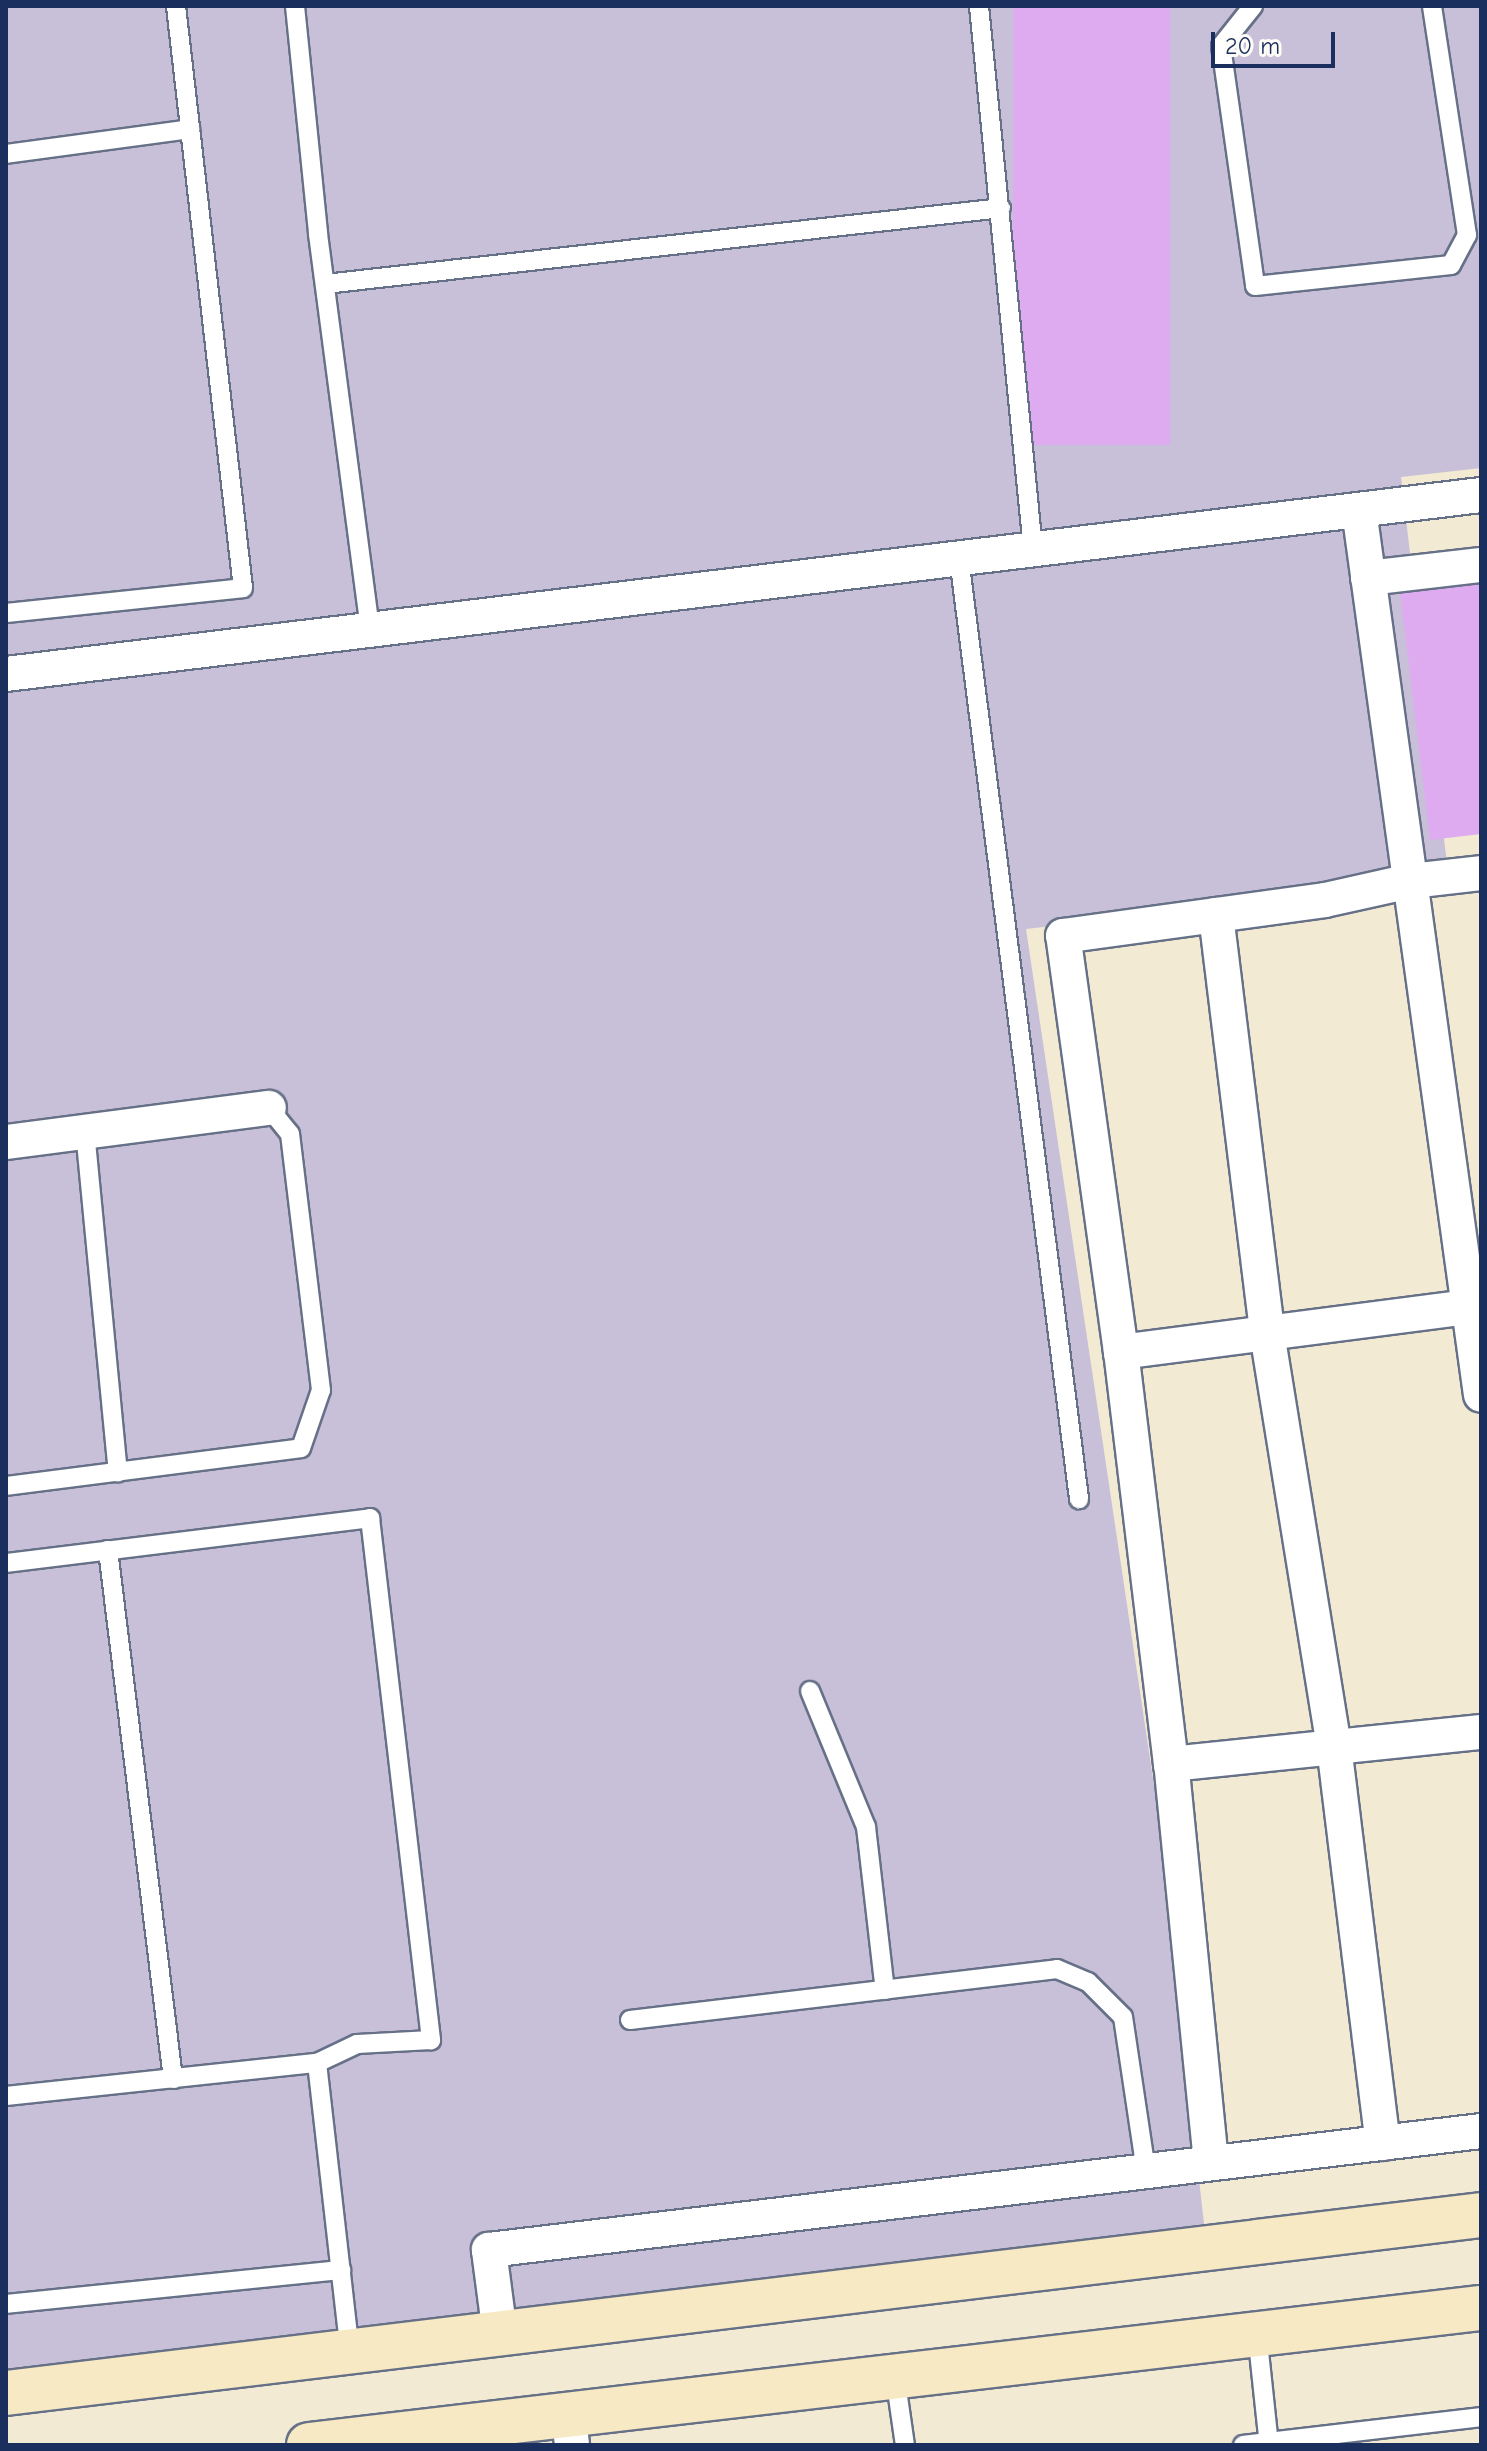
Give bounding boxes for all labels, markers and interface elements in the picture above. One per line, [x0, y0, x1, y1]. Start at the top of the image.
scale bar [1215, 16, 1339, 66]
text: 20 m [1225, 32, 1280, 60]

